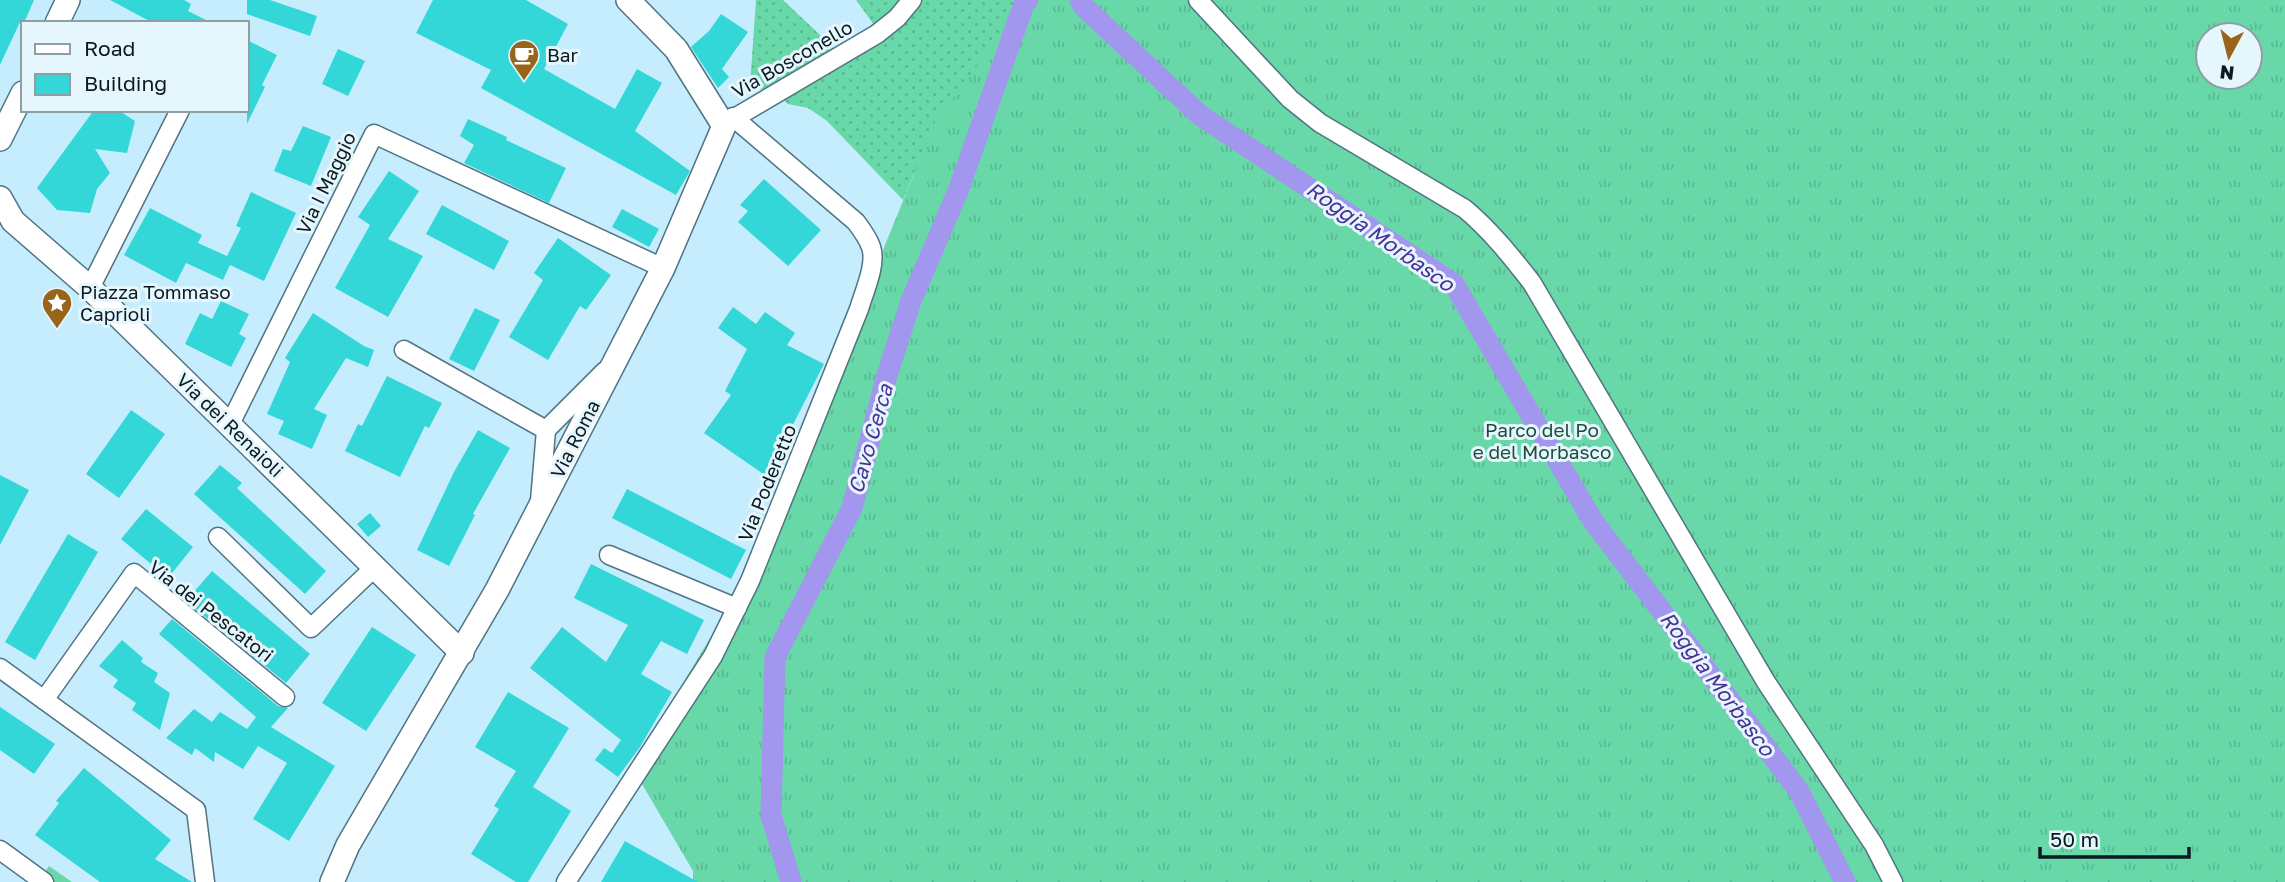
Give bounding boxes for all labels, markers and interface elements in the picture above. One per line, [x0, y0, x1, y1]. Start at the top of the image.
street label: Via Bosconello [727, 15, 856, 102]
legend [21, 21, 248, 112]
north arrow [2194, 21, 2264, 91]
text: Road [84, 35, 135, 61]
cafe icon: Bar [507, 38, 541, 82]
place label: Bar [547, 43, 578, 66]
text: N [2218, 61, 2235, 86]
text: Building [84, 70, 167, 96]
street label: Via I Maggio [291, 128, 360, 238]
water label: Roggia Morbasco [1302, 176, 1460, 298]
place label: Piazza Tommaso Caprioli [80, 280, 231, 325]
place icon: Piazza Tommaso Caprioli [40, 286, 74, 330]
street label: Via dei Renaioli [172, 368, 289, 481]
water label: Cavo Cerca [842, 380, 898, 496]
street label: Via Roma [545, 396, 604, 482]
park label: Parco del Po e del Morbasco [1473, 418, 1611, 463]
street label: Via Poderetto [733, 421, 800, 545]
street label: Via dei Pescatori [144, 555, 278, 666]
water label: Roggia Morbasco [1655, 606, 1781, 762]
scale bar [2040, 816, 2189, 860]
text: 50 m [2050, 826, 2099, 852]

